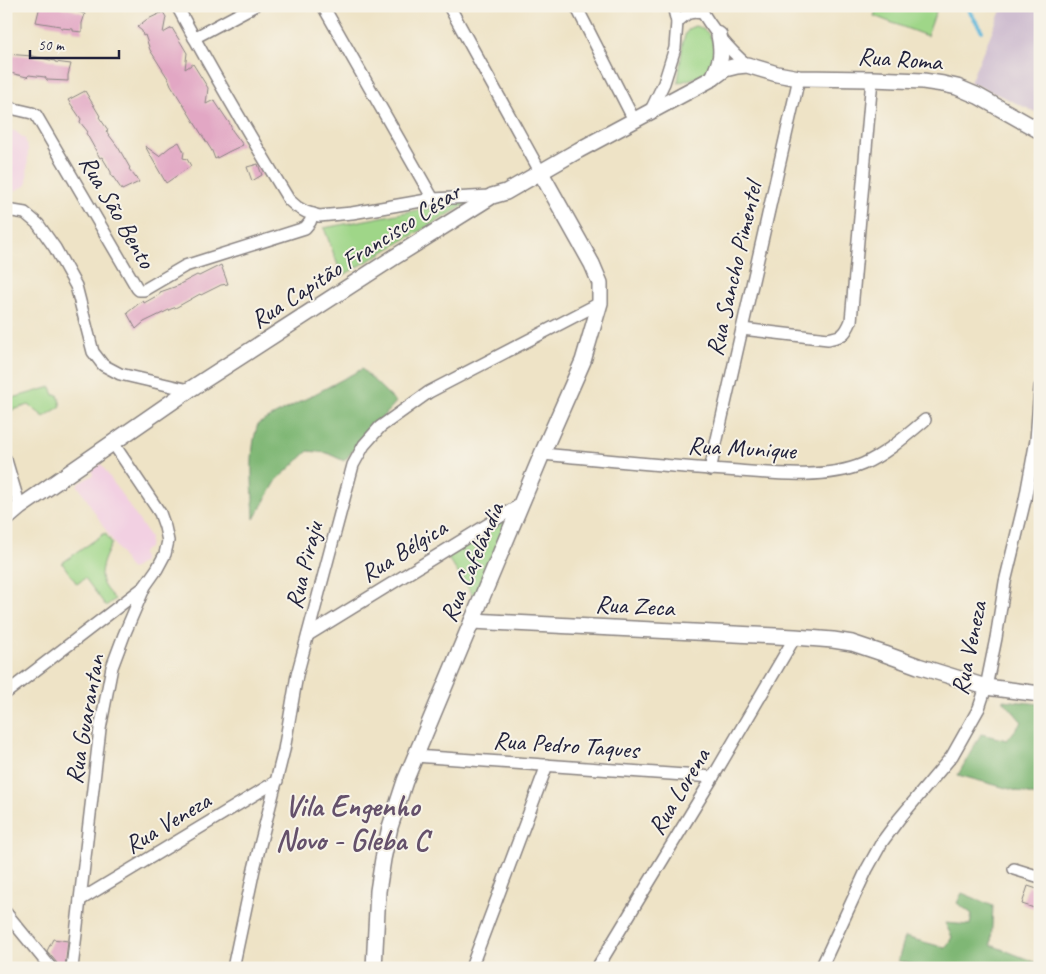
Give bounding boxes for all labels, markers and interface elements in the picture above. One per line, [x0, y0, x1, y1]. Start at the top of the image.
scale bar [30, 28, 119, 60]
text: 50 m [38, 36, 65, 55]
street label: Rua Roma [857, 40, 945, 78]
street label: Rua São Bento [72, 149, 163, 275]
street label: Rua Capitão Francisco César [244, 175, 468, 336]
street label: Rua Sancho Pimentel [698, 175, 771, 359]
street label: Rua Munique [687, 429, 799, 467]
street label: Rua Cafelândia [432, 496, 512, 627]
street label: Rua Bélgica [354, 511, 454, 590]
street label: Rua Piraju [278, 517, 331, 612]
street label: Rua Zeca [595, 588, 677, 624]
street label: Rua Veneza [943, 597, 995, 698]
street label: Rua Guarantan [58, 651, 112, 786]
street label: Rua Pedro Taques [492, 724, 642, 766]
street label: Rua Lorena [640, 740, 718, 841]
street label: Rua Veneza [119, 784, 218, 861]
district label: Vila Engenho Novo - Gleba C [276, 787, 433, 859]

